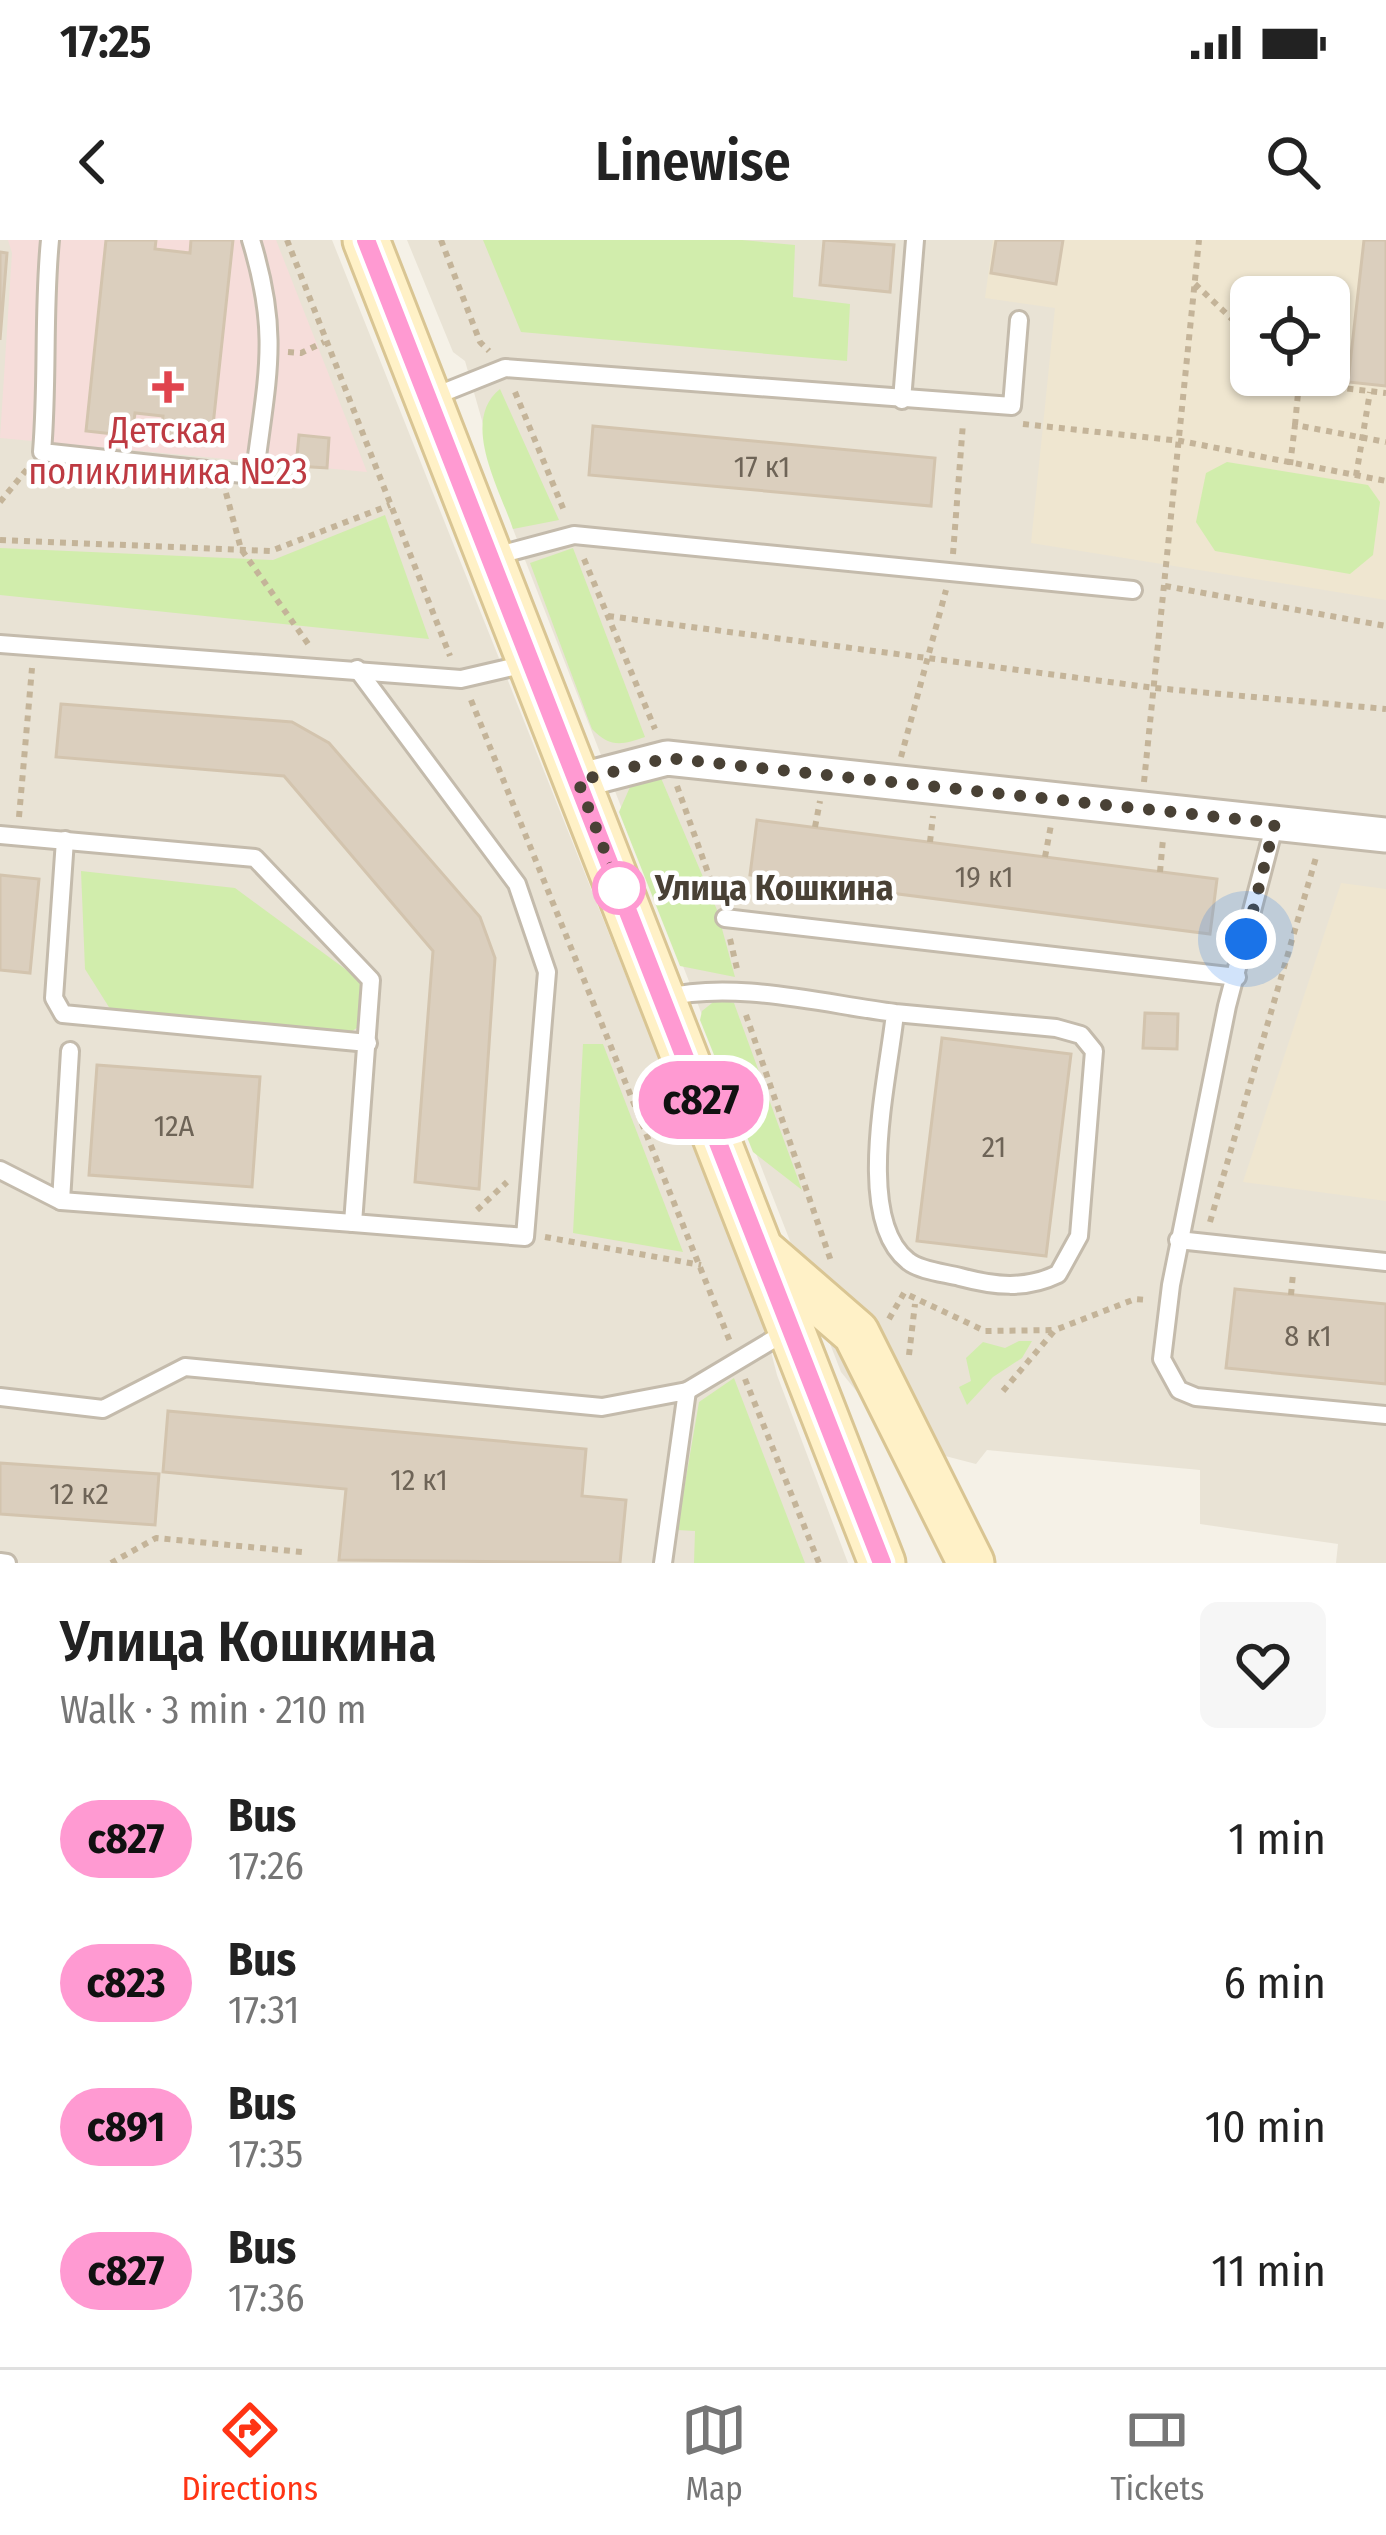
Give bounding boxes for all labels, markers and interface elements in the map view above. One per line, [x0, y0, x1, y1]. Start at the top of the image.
text: 17:25 [60, 15, 151, 69]
icon: back [60, 129, 126, 195]
icon: search [1260, 129, 1326, 195]
text: Linewise [595, 130, 791, 194]
map controls [1230, 276, 1350, 396]
button: locate [1230, 276, 1350, 396]
marker: Детская поликлиника №23 [152, 371, 184, 403]
place label: Детская поликлиника №23 [28, 409, 308, 494]
house number: 17 к1 [734, 449, 790, 485]
house number: 19 к1 [955, 859, 1013, 895]
marker: Улица Кошкина [594, 863, 644, 913]
place label: Улица Кошкина [654, 866, 894, 910]
your location [1216, 909, 1276, 969]
line badge: с827 [617, 1061, 785, 1139]
text: с827 [663, 1075, 740, 1125]
house number: 12А [154, 1108, 195, 1144]
house number: 21 [982, 1129, 1006, 1165]
house number: 8 к1 [1284, 1318, 1332, 1354]
house number: 12 к1 [390, 1462, 448, 1498]
house number: 12 к2 [49, 1476, 109, 1512]
button: heart [1200, 1602, 1326, 1728]
text: Улица Кошкина [60, 1608, 437, 1676]
text: Walk · 3 min · 210 m [60, 1687, 367, 1733]
text: Bus [228, 1789, 296, 1843]
text: 1 min [1228, 1812, 1326, 1866]
text: с827 [88, 1814, 165, 1864]
text: 17:26 [228, 1843, 304, 1889]
text: Bus [228, 1933, 296, 1987]
text: 6 min [1223, 1956, 1326, 2010]
text: с823 [86, 1958, 166, 2008]
text: 17:31 [228, 1987, 300, 2033]
text: Bus [228, 2077, 296, 2131]
text: 10 min [1205, 2100, 1326, 2154]
text: с891 [87, 2102, 165, 2152]
text: 17:35 [228, 2131, 303, 2177]
text: Bus [228, 2221, 296, 2275]
text: 11 min [1211, 2244, 1326, 2298]
text: с827 [88, 2246, 165, 2296]
text: 17:36 [228, 2275, 305, 2321]
tab: Directions [182, 2397, 318, 2509]
tab: Map [681, 2397, 747, 2509]
tab: Tickets [1110, 2397, 1204, 2509]

